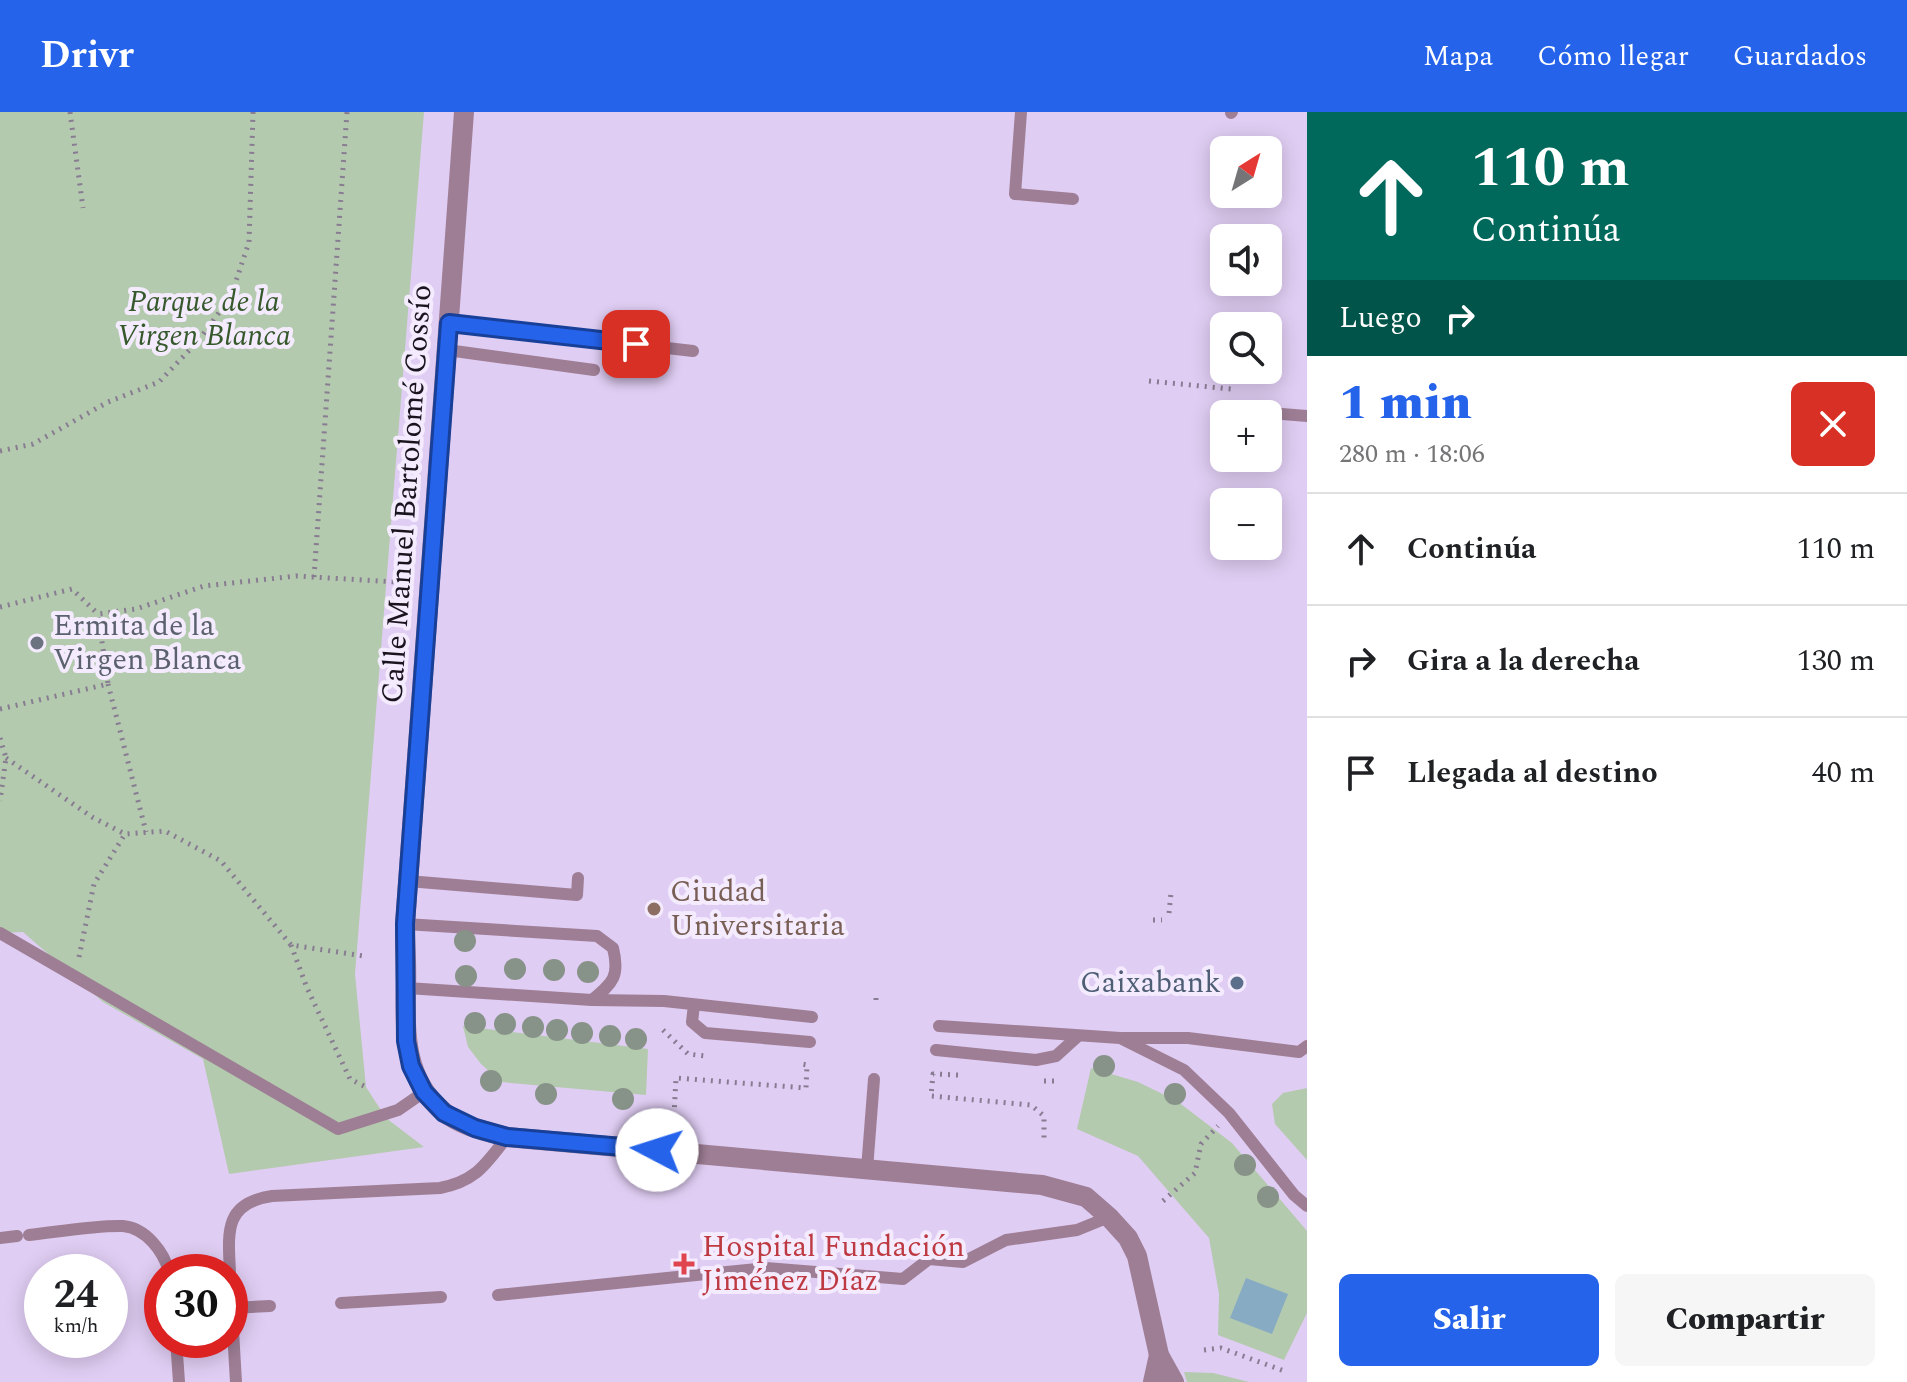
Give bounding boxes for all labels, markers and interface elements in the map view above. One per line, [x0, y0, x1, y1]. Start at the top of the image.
text: Drivr [40, 27, 134, 85]
text: Mapa [1423, 35, 1493, 78]
text: Cómo llegar [1537, 35, 1689, 78]
text: Guardados [1733, 35, 1867, 78]
text: 110 m [1471, 126, 1630, 211]
north arrow [1210, 136, 1282, 208]
map controls [1210, 136, 1282, 560]
icon: ahead [1339, 144, 1443, 248]
text: Continúa [1471, 203, 1620, 258]
button: sound [1210, 224, 1282, 296]
park label: Parque de la Virgen Blanca [117, 279, 291, 359]
street label: Calle Manuel Bartolomé Cossío [369, 283, 445, 705]
text: Luego [1339, 295, 1422, 341]
icon: right [1438, 296, 1482, 340]
pin [602, 310, 670, 378]
button: search [1210, 312, 1282, 384]
icon: arrive [614, 322, 658, 366]
text: 1 min [1339, 367, 1472, 440]
button: close [1791, 382, 1875, 466]
button: + [1210, 400, 1282, 472]
text: 280 m · 18:06 [1339, 434, 1485, 474]
button: − [1210, 488, 1282, 560]
text: Continúa [1407, 526, 1537, 572]
text: 110 m [1797, 526, 1875, 572]
icon: ahead [1339, 527, 1383, 571]
place label: Ermita de la Virgen Blanca [53, 603, 242, 683]
marker: Ermita de la Virgen Blanca [28, 634, 46, 652]
text: Gira a la derecha [1407, 638, 1640, 684]
text: 130 m [1797, 638, 1875, 684]
icon: right [1339, 639, 1383, 683]
text: Llegada al destino [1407, 750, 1658, 796]
text: 40 m [1812, 750, 1875, 796]
icon: arrive [1339, 751, 1383, 795]
place label: Ciudad Universitaria [670, 869, 845, 949]
marker: Ciudad Universitaria [645, 900, 663, 918]
place label: Caixabank [1080, 960, 1221, 1006]
marker: Caixabank [1228, 974, 1246, 992]
position arrow [615, 1108, 699, 1192]
place label: Hospital Fundación Jiménez Díaz [702, 1224, 965, 1304]
marker: Hospital Fundación Jiménez Díaz [673, 1253, 695, 1275]
speed limit sign: 30 [144, 1254, 248, 1358]
text: 24 [54, 1265, 98, 1326]
button: Salir [1339, 1274, 1599, 1366]
button: Compartir [1615, 1274, 1875, 1366]
text: km/h [54, 1311, 99, 1341]

